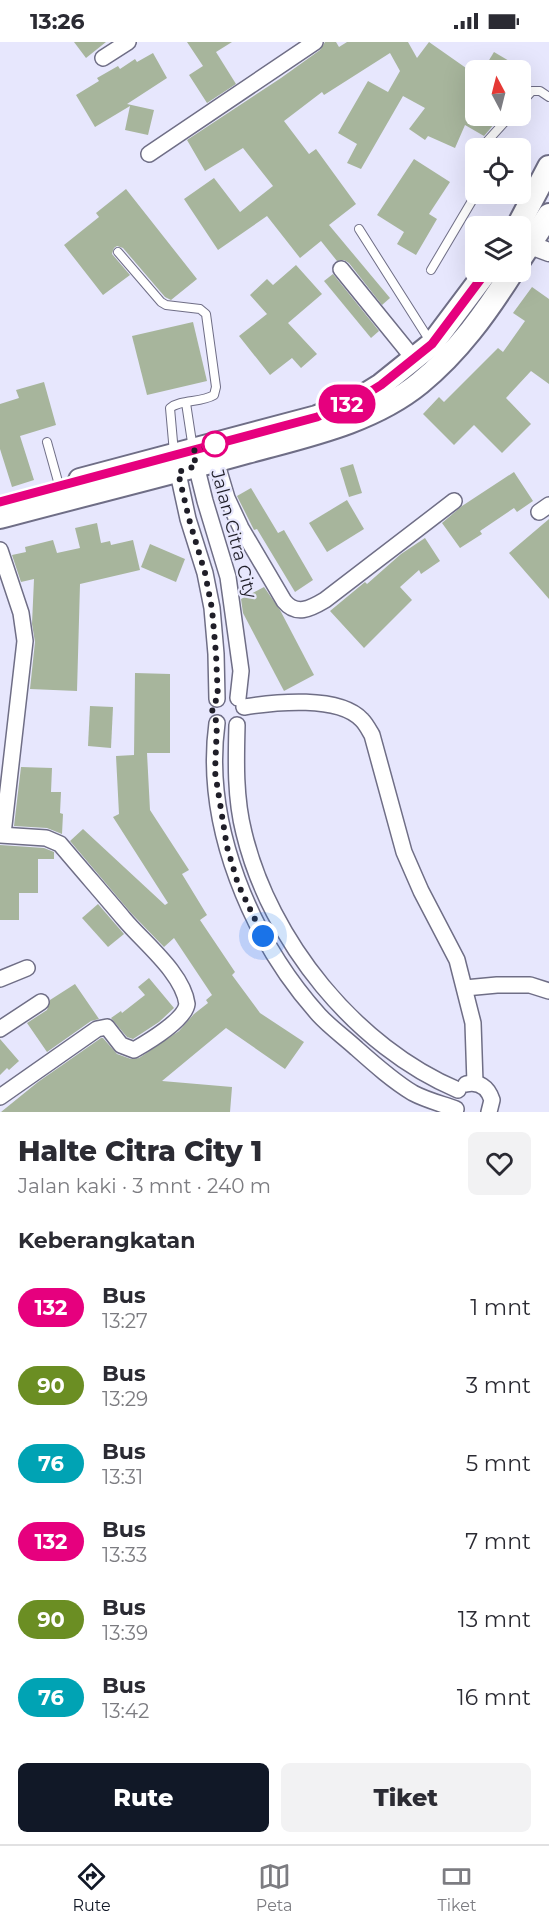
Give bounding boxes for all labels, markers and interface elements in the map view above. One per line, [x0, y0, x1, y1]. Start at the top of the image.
text: 13:26 [30, 8, 84, 35]
north arrow [465, 60, 531, 126]
map controls [465, 60, 531, 282]
button: locate [465, 138, 531, 204]
button: layers [465, 216, 531, 282]
line badge: 132 [312, 384, 382, 424]
text: 132 [331, 392, 363, 417]
unlabelled marker [202, 431, 228, 457]
street label: Jalan Citra City [206, 466, 262, 601]
your location [248, 921, 278, 951]
button: heart [468, 1132, 531, 1195]
text: Halte Citra City 1 [18, 1134, 262, 1168]
text: Jalan kaki · 3 mnt · 240 m [18, 1174, 271, 1198]
text: Keberangkatan [18, 1227, 195, 1254]
text: Bus [102, 1282, 146, 1309]
text: 1 mnt [470, 1294, 531, 1321]
text: 132 [35, 1295, 67, 1320]
text: 13:27 [102, 1309, 148, 1333]
text: Bus [102, 1360, 146, 1387]
text: 3 mnt [466, 1372, 531, 1399]
text: 90 [37, 1373, 65, 1398]
text: 13:29 [102, 1387, 148, 1411]
text: Bus [102, 1438, 146, 1465]
text: 5 mnt [466, 1450, 531, 1477]
text: 76 [38, 1451, 64, 1476]
text: 13:31 [102, 1465, 143, 1489]
text: Bus [102, 1516, 146, 1543]
text: 7 mnt [465, 1528, 531, 1555]
text: 132 [35, 1529, 67, 1554]
text: 13:33 [102, 1543, 147, 1567]
text: Bus [102, 1594, 146, 1621]
text: 13 mnt [458, 1606, 531, 1633]
text: 90 [37, 1607, 65, 1632]
text: 13:39 [102, 1621, 148, 1645]
text: Bus [102, 1672, 146, 1699]
text: 16 mnt [457, 1684, 531, 1711]
text: 76 [38, 1685, 64, 1710]
text: 13:42 [102, 1699, 149, 1723]
button: Rute [18, 1763, 269, 1832]
button: Tiket [281, 1763, 531, 1832]
tab: Rute [73, 1860, 111, 1915]
tab: Peta [256, 1860, 292, 1915]
tab: Tiket [438, 1860, 476, 1915]

